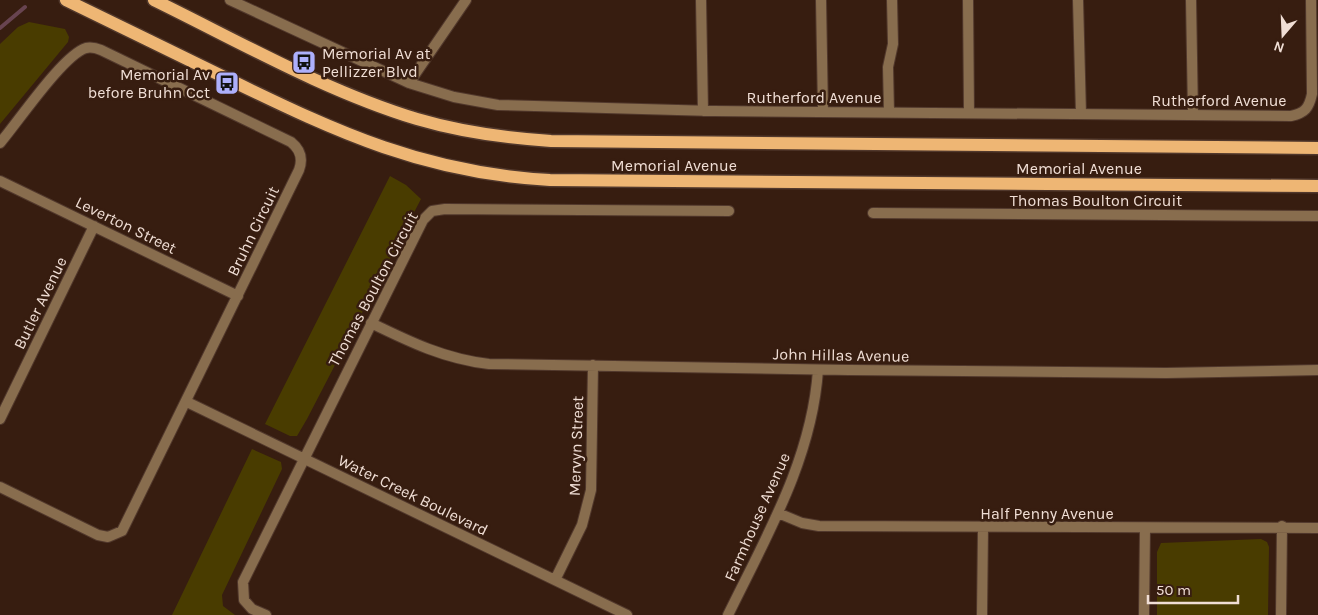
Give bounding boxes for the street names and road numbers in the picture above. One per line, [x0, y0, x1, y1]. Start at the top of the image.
street label: Rutherford Avenue [746, 88, 882, 107]
street label: Rutherford Avenue [1151, 91, 1287, 110]
street label: Memorial Avenue [611, 156, 737, 175]
street label: Memorial Avenue [1016, 159, 1142, 178]
street label: Bruhn Circuit [223, 183, 283, 279]
street label: Thomas Boulton Circuit [1010, 191, 1182, 210]
street label: Leverton Street [72, 192, 180, 258]
street label: Thomas Boulton Circuit [324, 208, 422, 370]
street label: Butler Avenue [9, 254, 71, 352]
street label: John Hillas Avenue [773, 344, 909, 366]
street label: Mervyn Street [565, 395, 587, 497]
street label: Water Creek Boulevard [335, 450, 491, 540]
street label: Farmhouse Avenue [720, 450, 794, 584]
street label: Half Penny Avenue [980, 504, 1114, 523]

